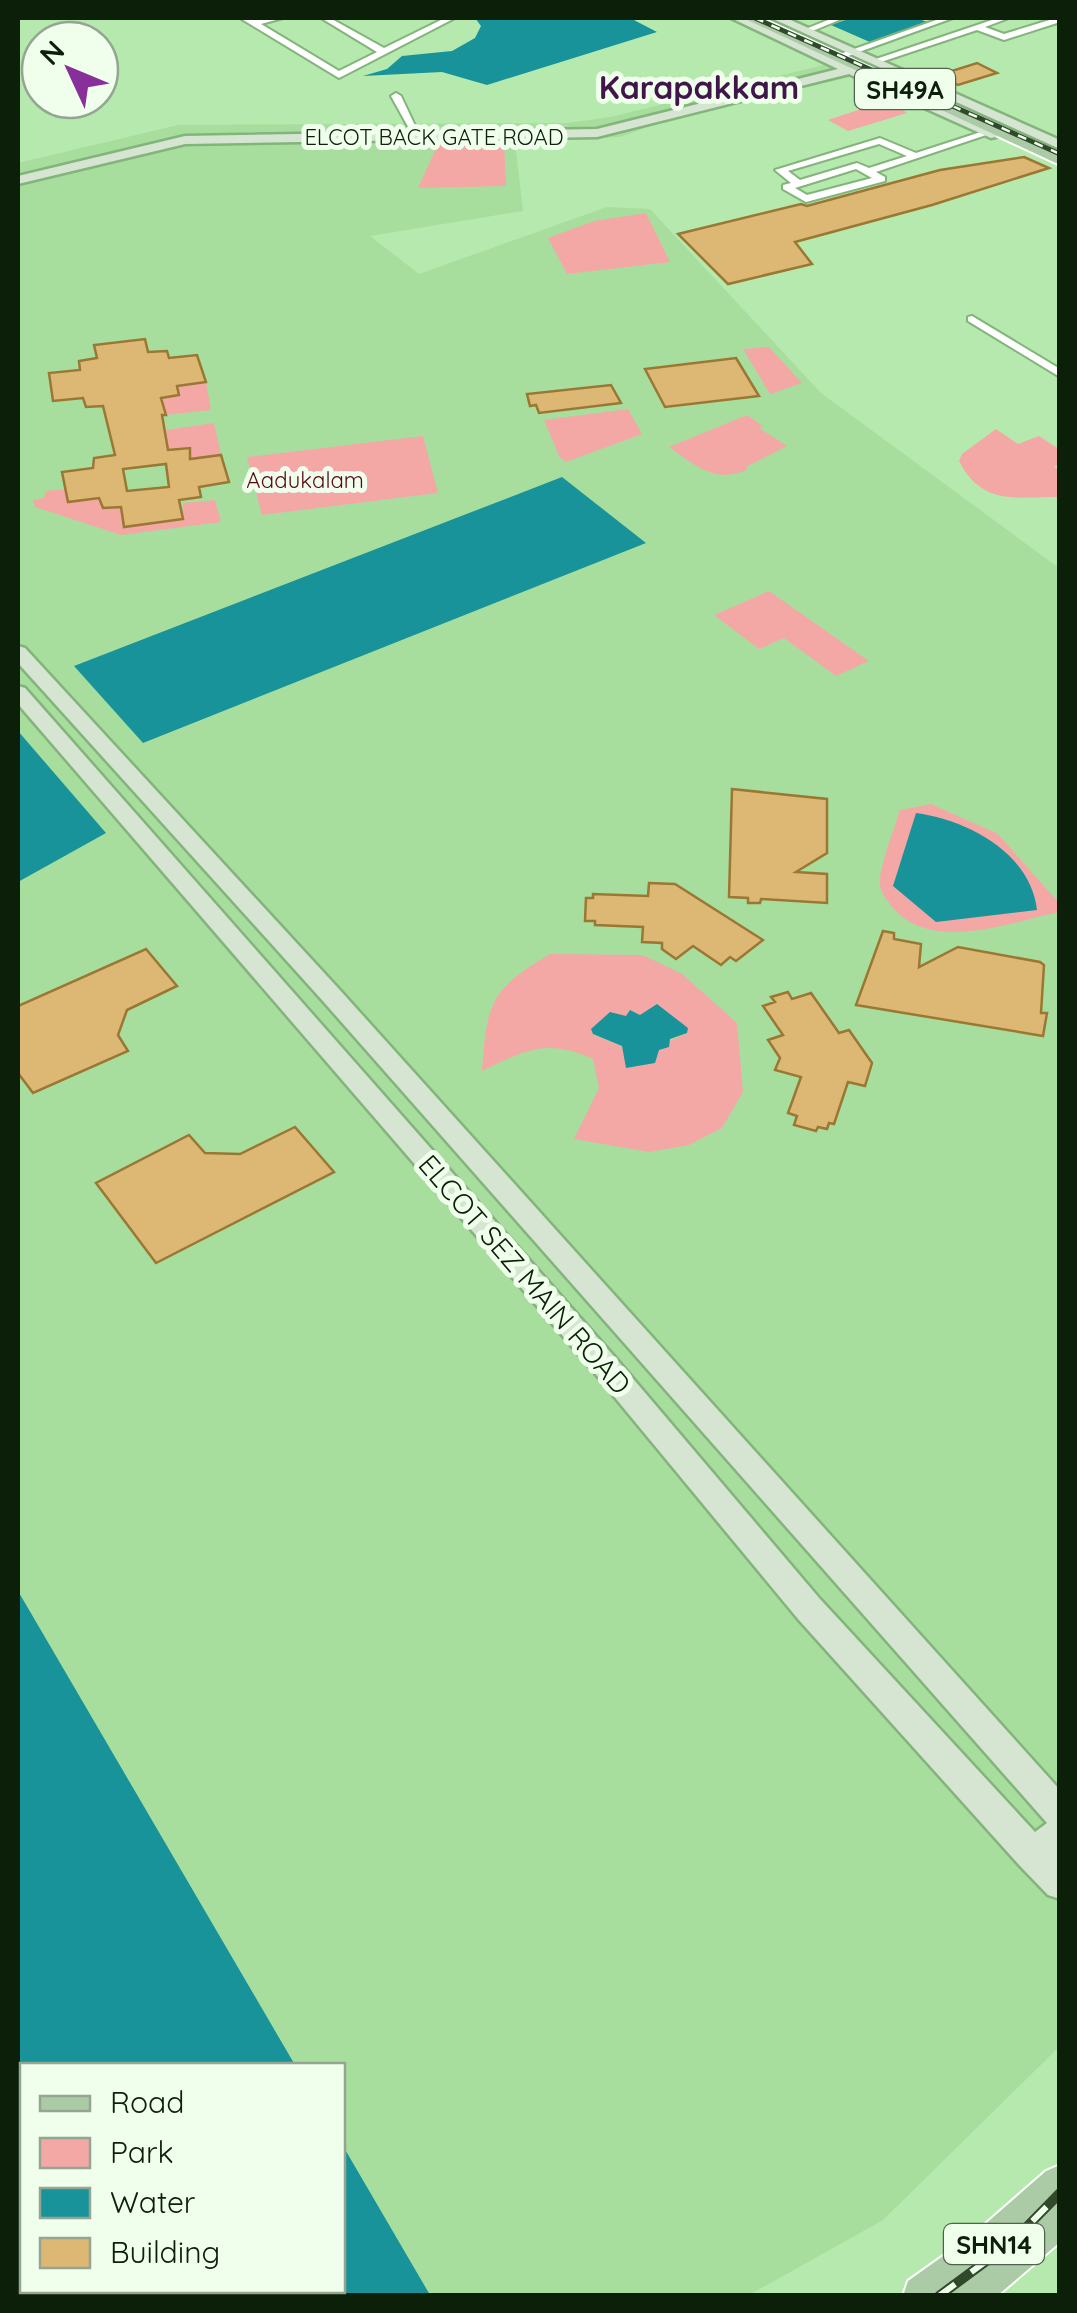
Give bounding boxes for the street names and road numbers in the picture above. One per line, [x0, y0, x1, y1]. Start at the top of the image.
road number: SH49A [855, 69, 955, 109]
street label: ELCOT BACK GATE ROAD [304, 123, 564, 151]
street label: ELCOT SEZ MAIN ROAD [411, 1147, 639, 1401]
road number: SHN14 [944, 2224, 1044, 2264]

